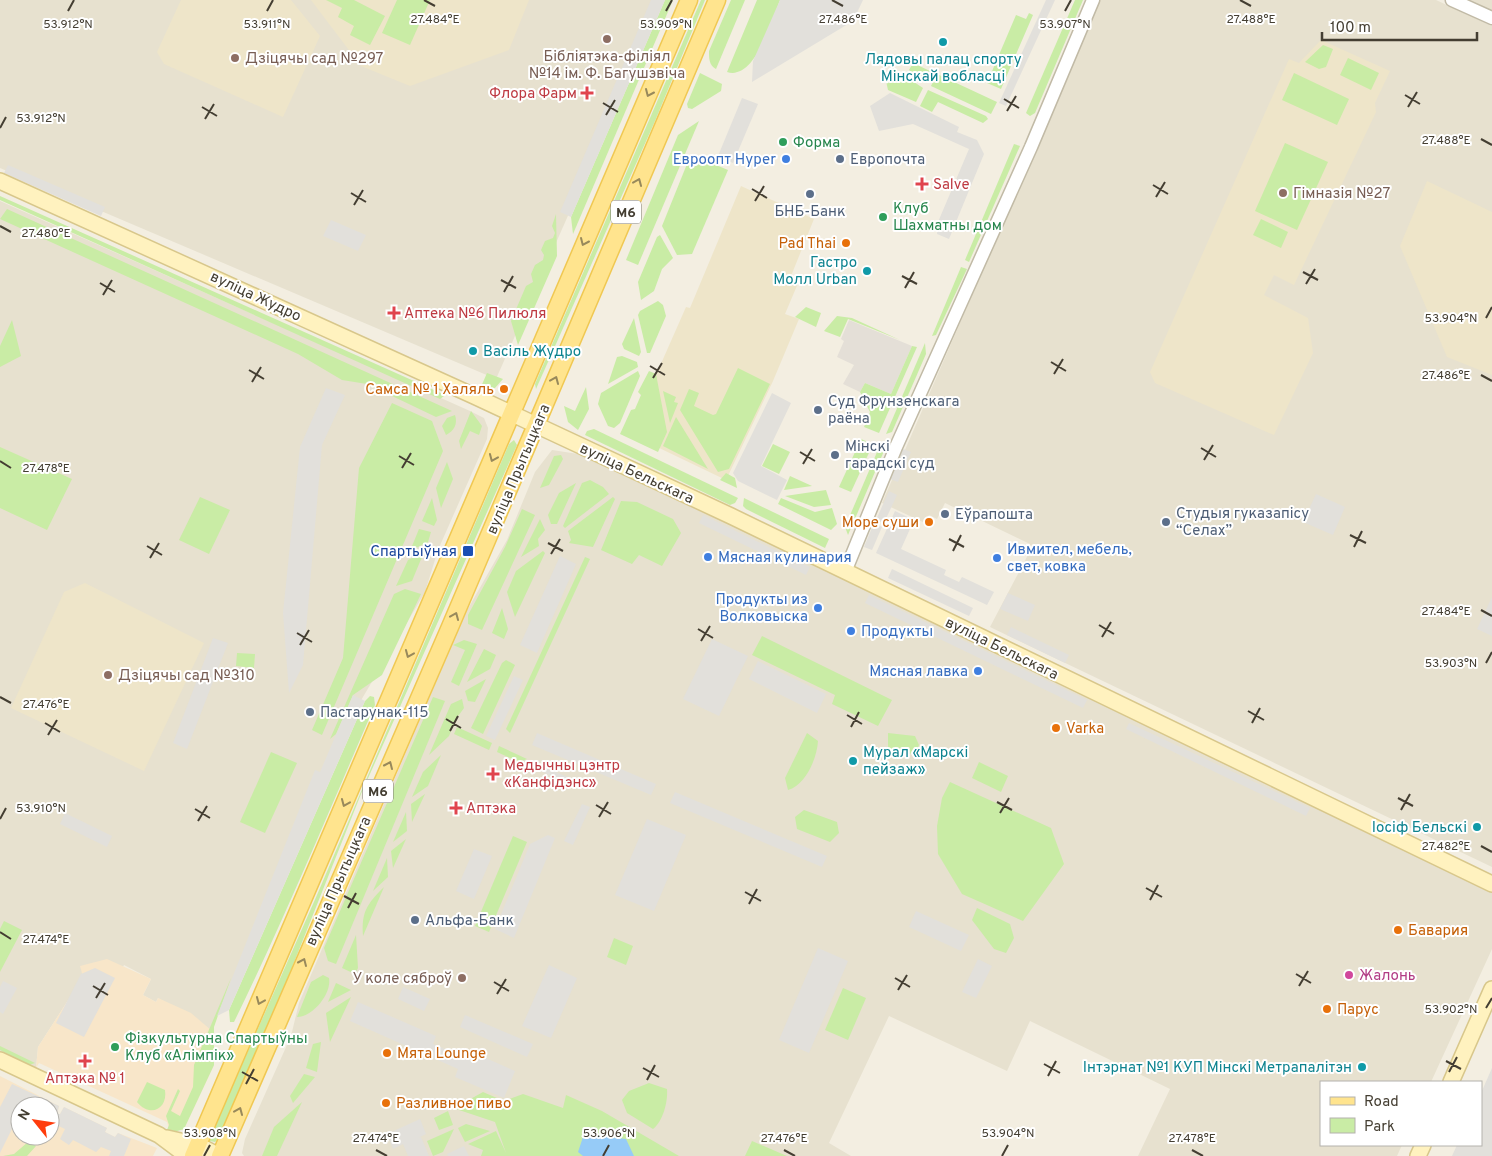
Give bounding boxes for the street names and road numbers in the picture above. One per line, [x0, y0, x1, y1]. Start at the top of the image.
road number: М6 [611, 200, 641, 223]
street label: вуліца Жудро [207, 268, 304, 327]
street label: вуліца Прытыцкага [483, 402, 555, 538]
street label: вуліца Бельскага [576, 440, 696, 509]
street label: вуліца Бельскага [942, 614, 1061, 685]
road number: М6 [363, 779, 393, 802]
street label: вуліца Прытыцкага [302, 814, 376, 949]

